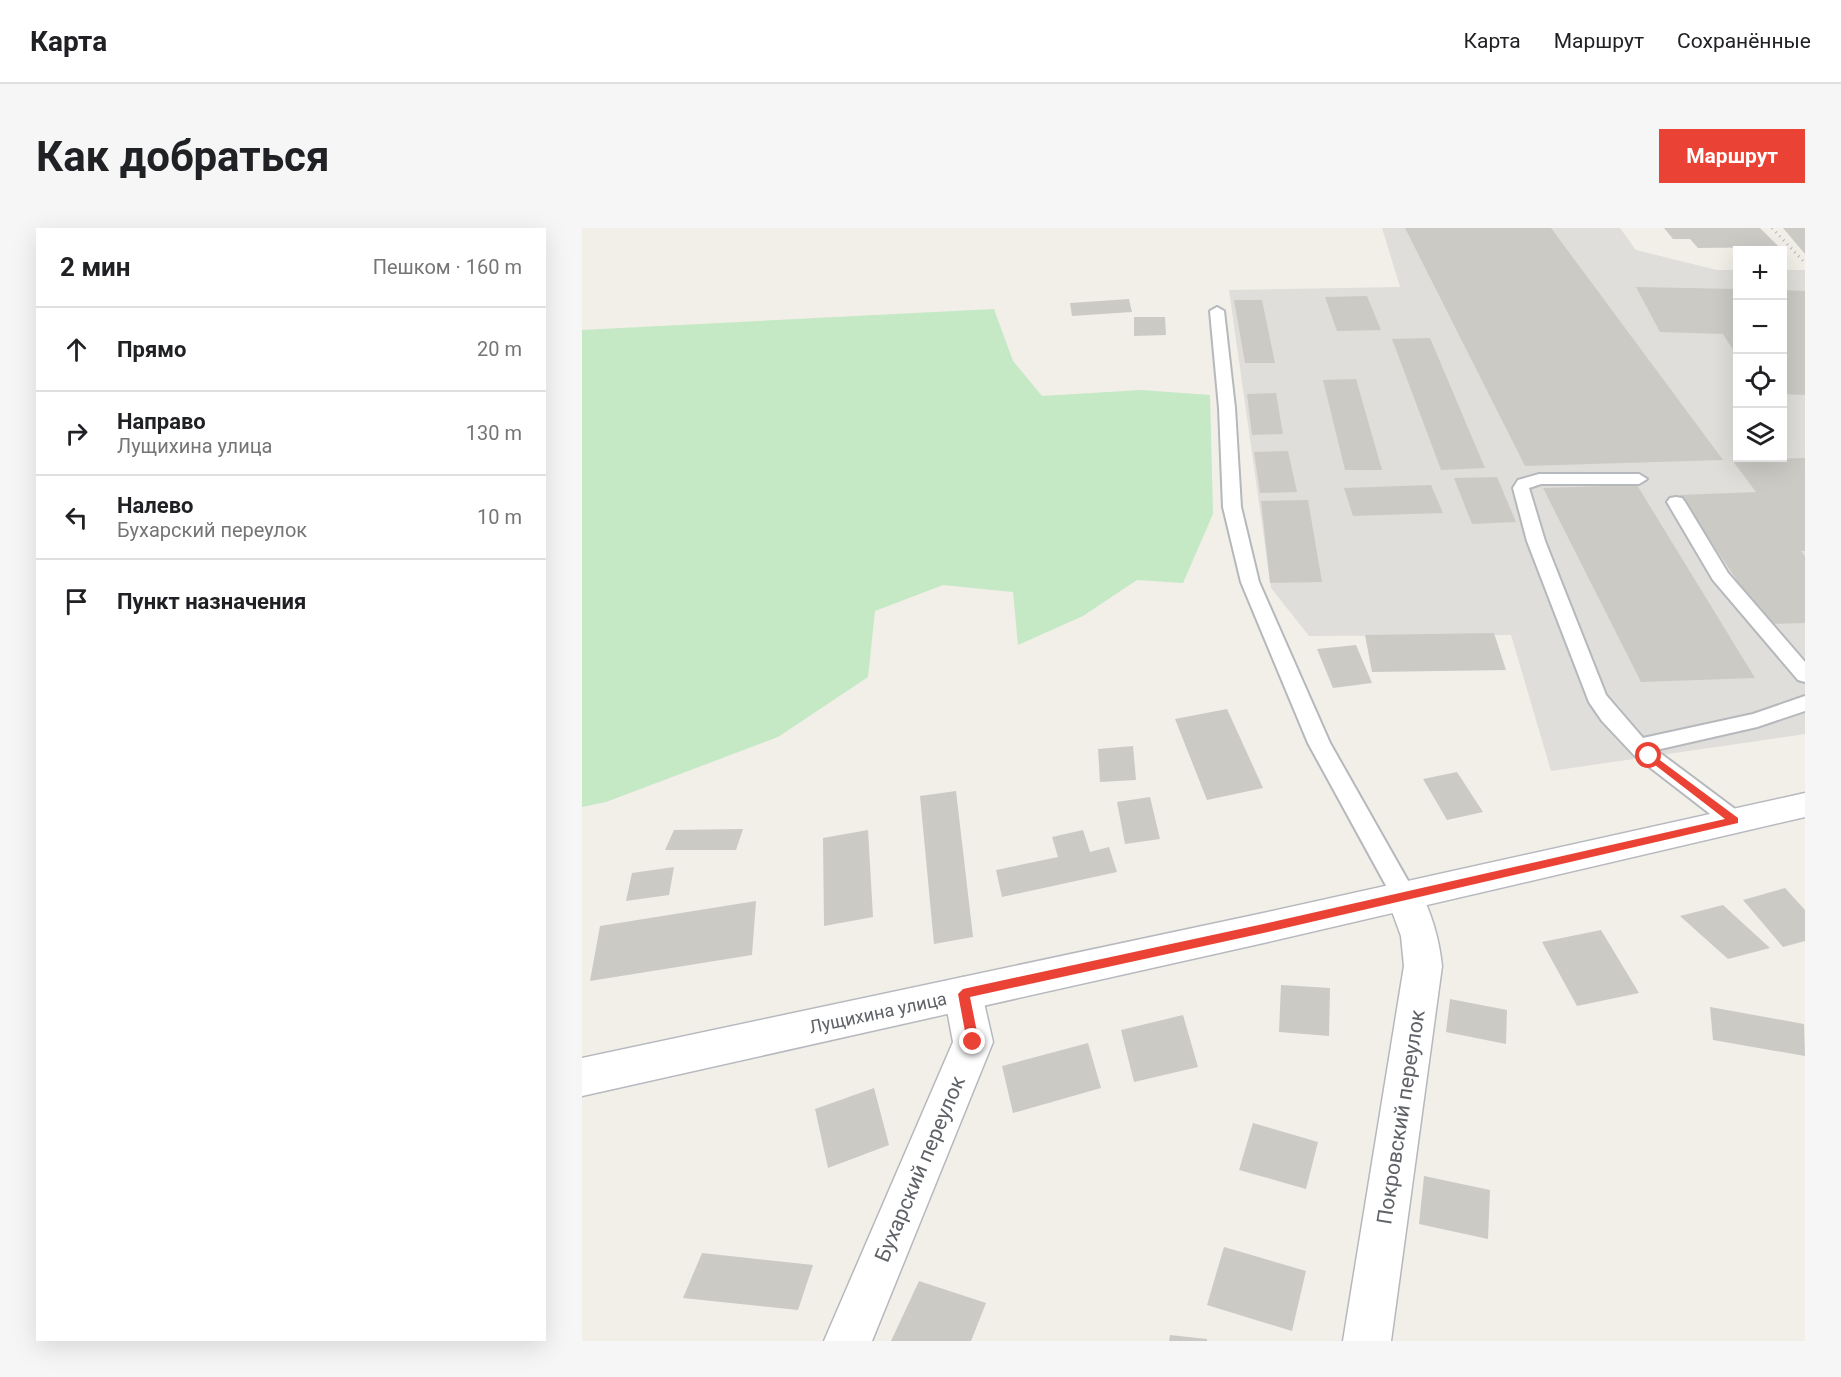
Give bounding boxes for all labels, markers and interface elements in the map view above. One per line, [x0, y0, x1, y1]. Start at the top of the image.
text: Карта [30, 25, 107, 58]
text: Карта [1464, 29, 1521, 53]
text: Маршрут [1554, 29, 1644, 53]
text: Сохранённые [1677, 29, 1811, 53]
button: Маршрут [1659, 129, 1805, 183]
text: Как добраться [36, 132, 330, 181]
map controls [1733, 246, 1787, 462]
button: + [1733, 246, 1787, 300]
text: 2 мин [60, 252, 131, 282]
text: Пешком · 160 m [373, 255, 522, 279]
button: − [1733, 300, 1787, 354]
icon: ahead [60, 333, 93, 366]
text: Прямо [117, 337, 186, 362]
text: 20 m [477, 337, 522, 361]
button: locate [1733, 354, 1787, 408]
button: layers [1733, 408, 1787, 462]
text: Направо [117, 409, 206, 434]
icon: right [60, 417, 93, 450]
text: 130 m [466, 421, 522, 445]
text: Лущихина улица [117, 434, 272, 458]
text: Налево [117, 493, 194, 518]
icon: left [60, 501, 93, 534]
text: 10 m [477, 505, 522, 529]
text: Бухарский переулок [117, 518, 307, 542]
icon: arrive [60, 585, 93, 618]
text: Пункт назначения [117, 589, 306, 614]
route start [1635, 742, 1661, 768]
street label: Лущихина улица [807, 988, 949, 1037]
street label: Покровский переулок [1372, 1007, 1430, 1226]
route end [959, 1028, 985, 1054]
street label: Бухарский переулок [870, 1072, 970, 1266]

